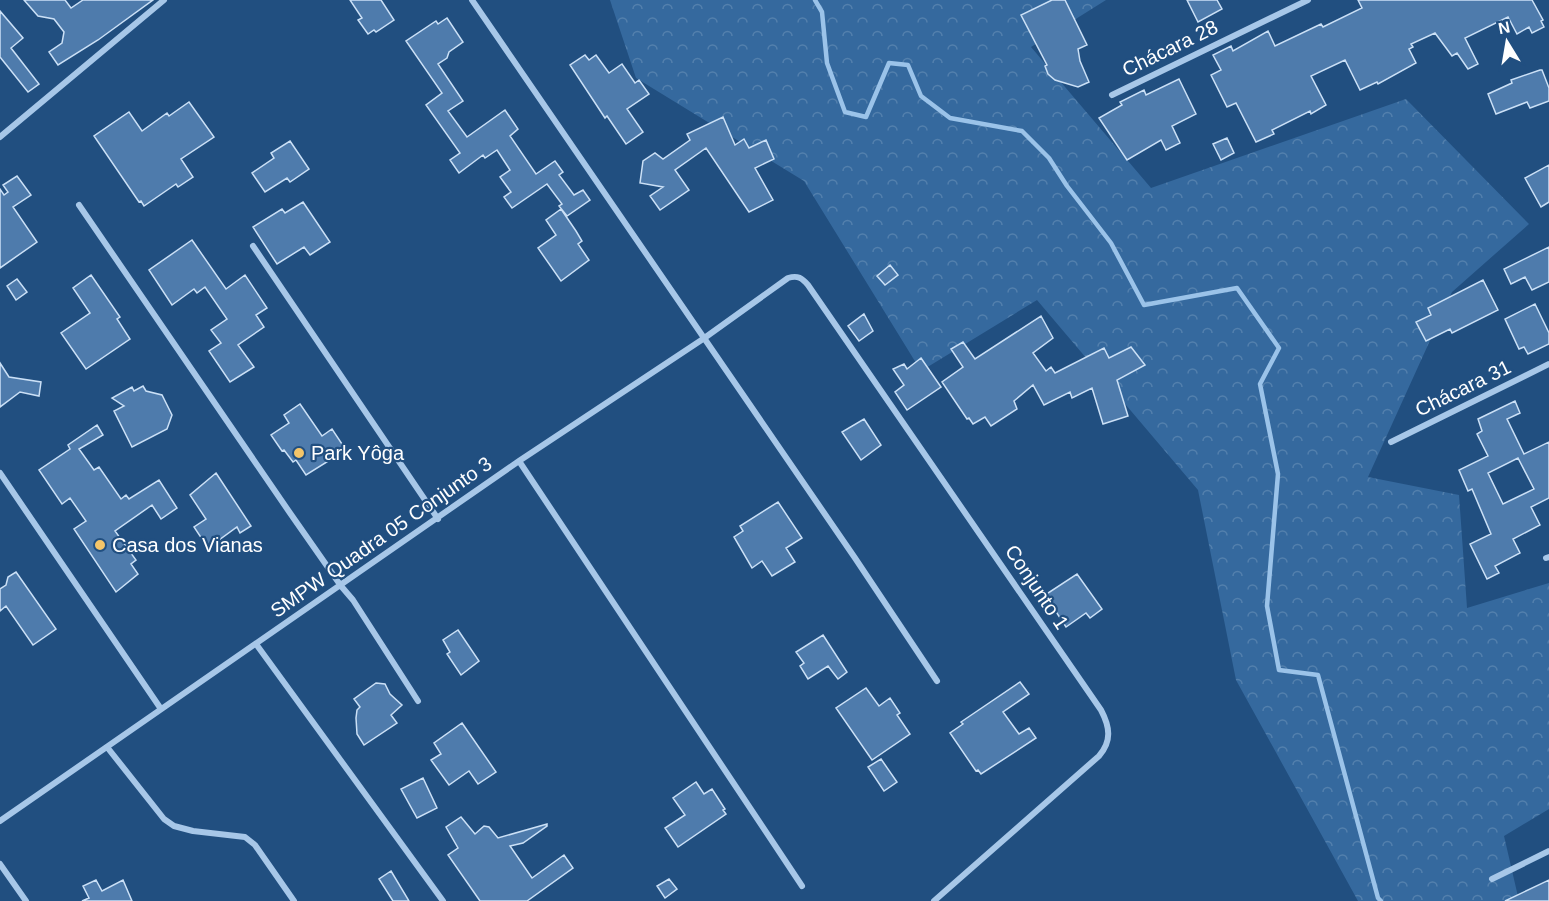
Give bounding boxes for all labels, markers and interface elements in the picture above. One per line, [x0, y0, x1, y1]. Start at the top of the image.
north arrow [1477, 12, 1537, 72]
street label: Chácara 28 [1119, 15, 1221, 81]
text: N [1497, 18, 1512, 37]
street label: Chácara 31 [1412, 355, 1514, 421]
place label: Park Yôga [311, 442, 405, 464]
marker: Park Yôga [292, 446, 306, 460]
street label: SMPW Quadra 05 Conjunto 3 [266, 452, 496, 622]
place label: Casa dos Vianas [112, 534, 263, 556]
marker: Casa dos Vianas [93, 538, 107, 552]
street label: Conjunto 1 [1001, 541, 1073, 633]

